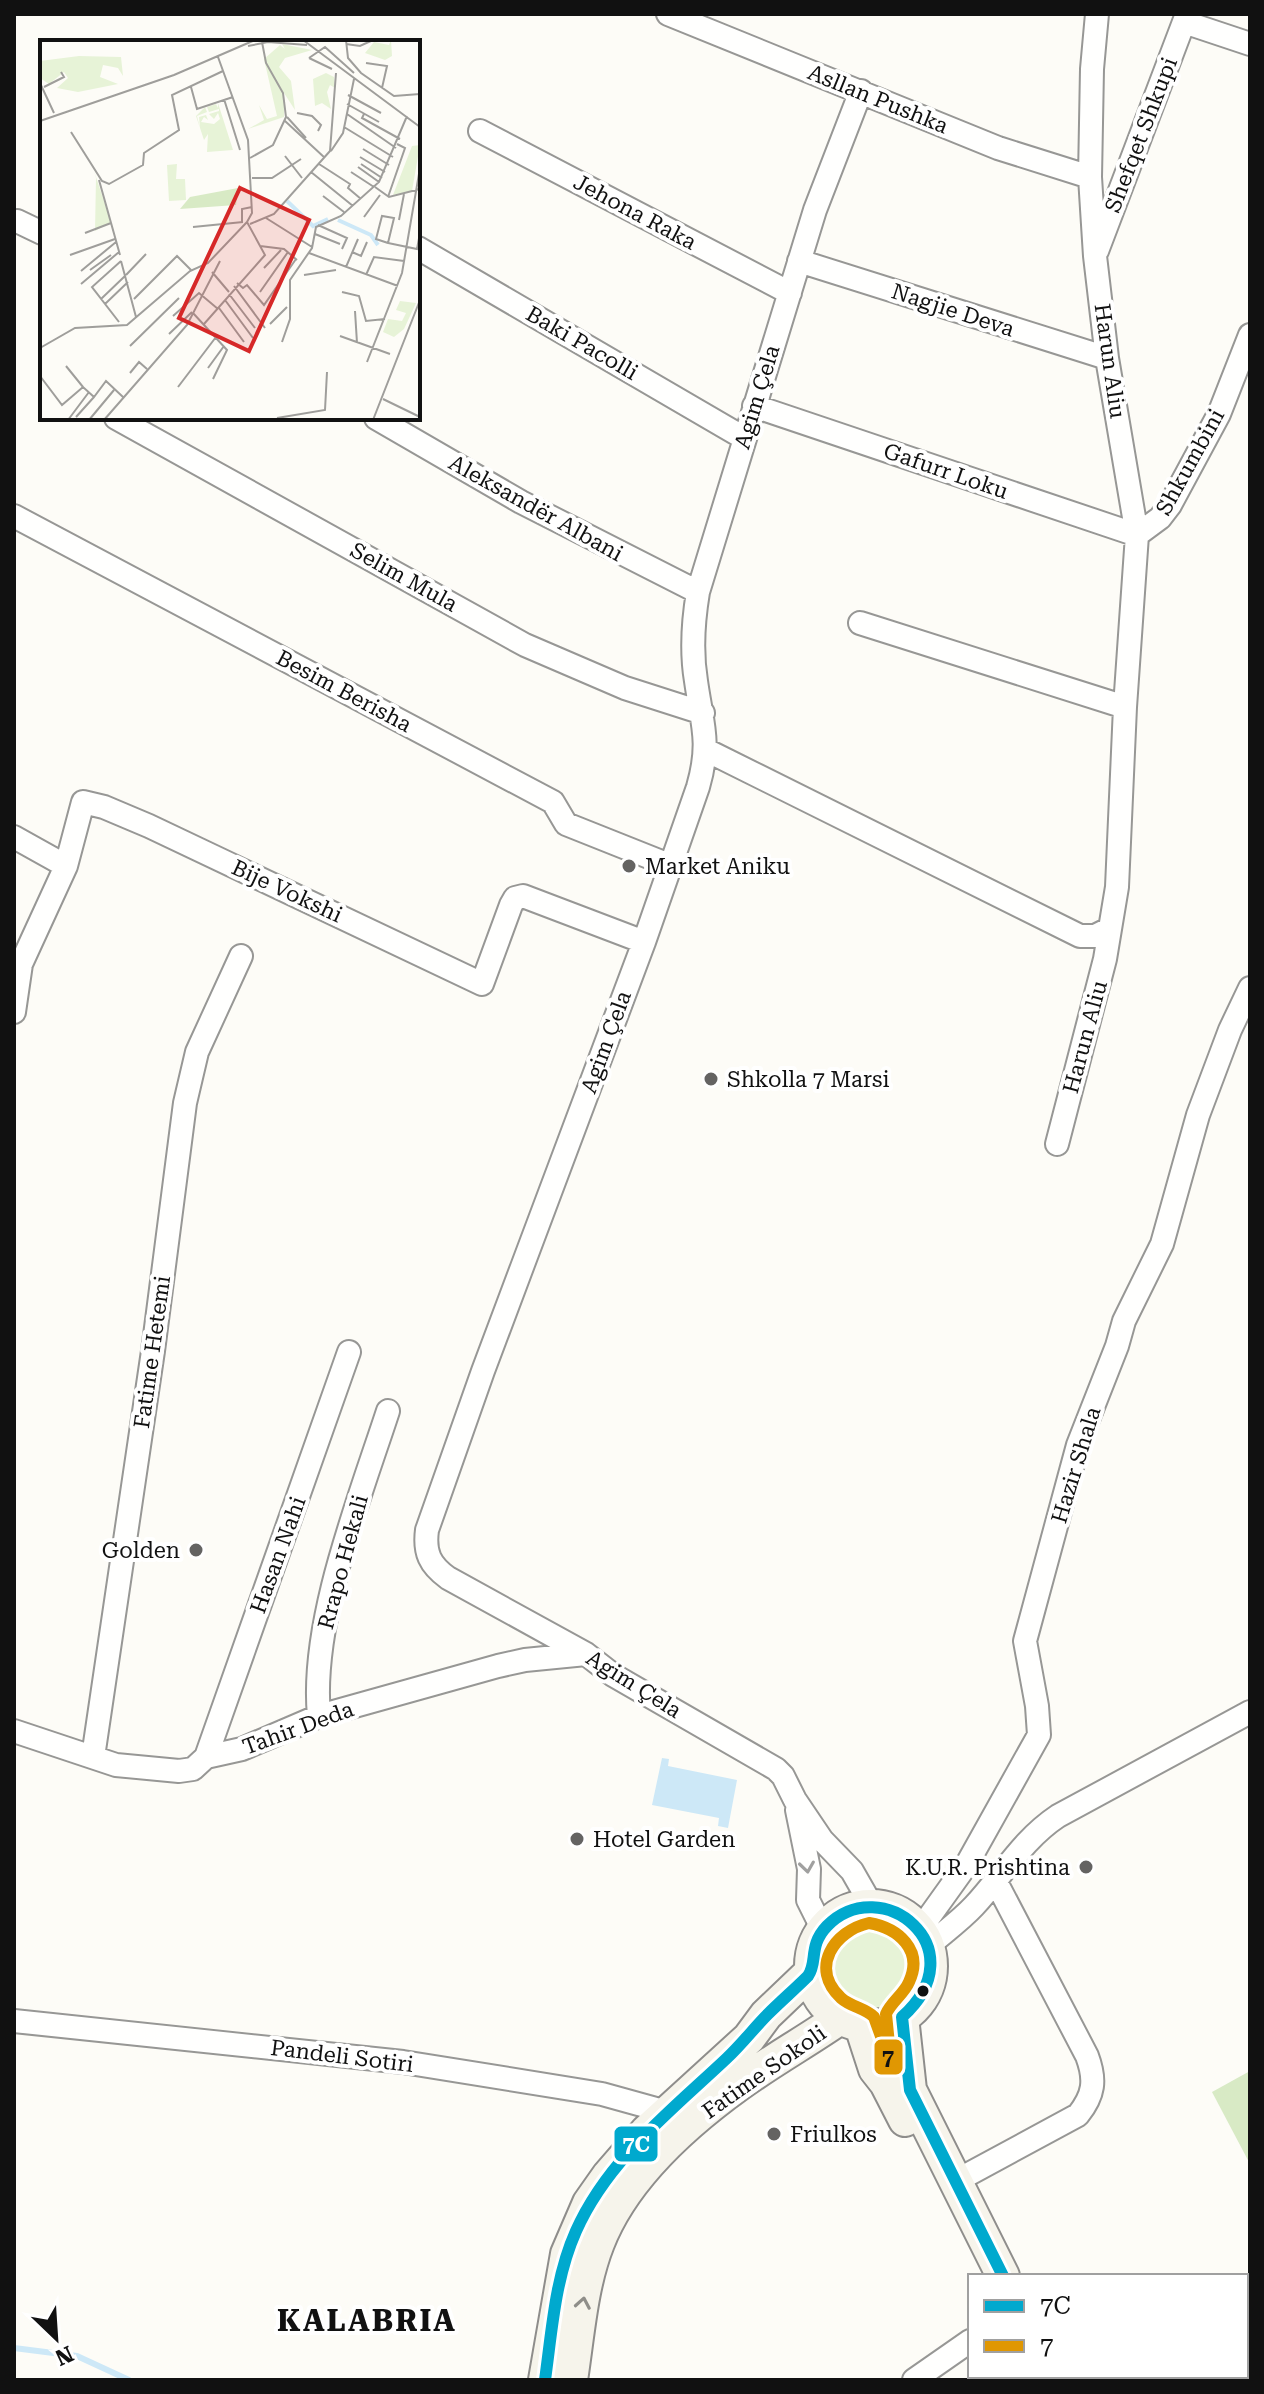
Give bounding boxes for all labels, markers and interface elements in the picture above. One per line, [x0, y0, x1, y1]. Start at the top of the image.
inset map [40, 40, 420, 420]
street label: Shefqet Shkupi [1100, 54, 1182, 216]
street label: Asllan Pushka [804, 60, 952, 139]
street label: Jehona Raka [569, 169, 701, 255]
street label: Nagjie Deva [888, 278, 1018, 342]
street label: Baki Pacolli [522, 301, 642, 385]
street label: Harun Aliu [1090, 302, 1130, 420]
street label: Agim Çela [729, 342, 785, 452]
street label: Shkumbini [1151, 405, 1229, 519]
street label: Gafurr Loku [880, 438, 1012, 504]
street label: Aleksandër Albani [445, 450, 627, 566]
street label: Selim Mula [346, 537, 462, 617]
street label: Besim Berisha [272, 645, 416, 737]
place label: Market Aniku [645, 854, 790, 879]
street label: Bije Vokshi [228, 855, 346, 927]
marker: Market Aniku [620, 857, 638, 875]
street label: Harun Aliu [1058, 978, 1112, 1096]
street label: Agim Çela [576, 987, 636, 1097]
place label: Shkolla 7 Marsi [727, 1067, 890, 1092]
marker: Shkolla 7 Marsi [702, 1070, 720, 1088]
street label: Fatime Hetemi [129, 1274, 175, 1430]
street label: Hazir Shala [1046, 1404, 1106, 1526]
street label: Rrapo Hekali [313, 1492, 373, 1632]
street label: Hasan Nahi [245, 1493, 311, 1617]
place label: Golden [102, 1538, 180, 1563]
marker: Golden [187, 1541, 205, 1559]
street label: Agim Çela [582, 1645, 686, 1723]
street label: Tahir Deda [239, 1696, 357, 1760]
place label: Hotel Garden [593, 1827, 735, 1852]
marker: Hotel Garden [568, 1830, 586, 1848]
place label: K.U.R. Prishtina [905, 1855, 1070, 1880]
marker: K.U.R. Prishtina [1077, 1858, 1095, 1876]
one-way arrow [798, 1860, 815, 1874]
unlabelled marker [915, 1983, 931, 1999]
street label: Fatime Sokoli [697, 2020, 831, 2124]
street label: Pandeli Sotiri [269, 2035, 415, 2077]
line badge: 7 [873, 2038, 904, 2076]
text: 7 [882, 2045, 894, 2070]
place label: Friulkos [790, 2122, 877, 2147]
line badge: 7C [613, 2125, 659, 2163]
marker: Friulkos [765, 2125, 783, 2143]
text: 7C [622, 2132, 650, 2157]
legend [968, 2274, 1248, 2378]
text: 7C [1040, 2292, 1071, 2320]
one-way arrow [574, 2296, 591, 2310]
north arrow [16, 2298, 96, 2378]
district label: KALABRIA [277, 2303, 457, 2338]
text: 7 [1040, 2332, 1053, 2360]
text: N [51, 2341, 77, 2371]

